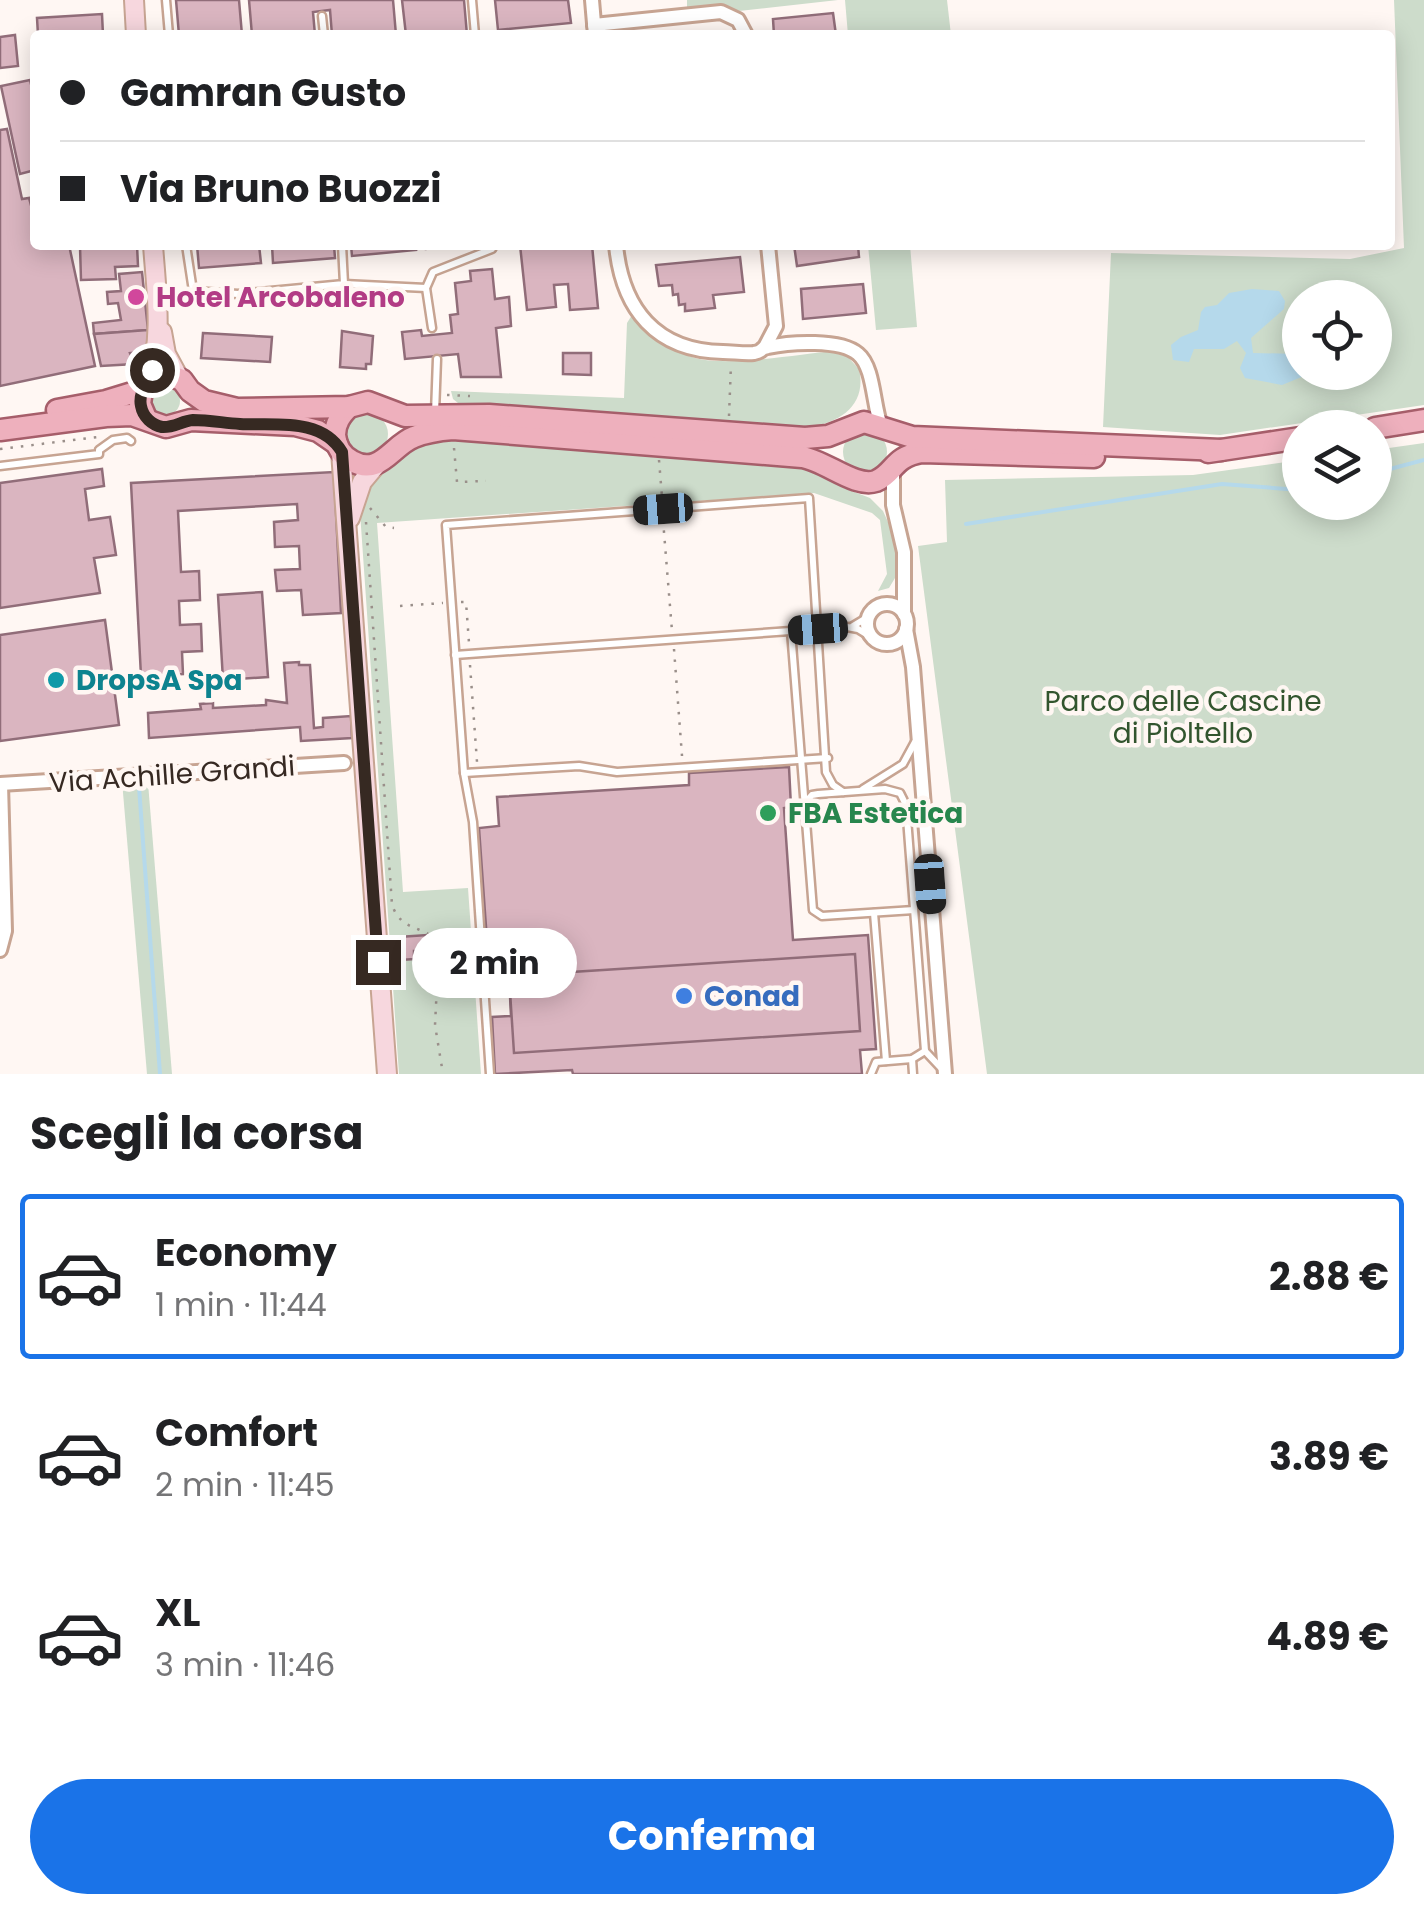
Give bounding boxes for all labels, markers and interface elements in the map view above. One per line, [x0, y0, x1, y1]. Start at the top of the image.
text: Gamran Gusto [120, 66, 406, 119]
text: Via Bruno Buozzi [120, 162, 441, 215]
place label: Hotel Arcobaleno [156, 278, 405, 317]
map controls [1282, 280, 1392, 520]
button: locate [1282, 280, 1392, 390]
marker: Hotel Arcobaleno [125, 286, 147, 308]
route start [130, 348, 175, 393]
button: layers [1282, 410, 1392, 520]
car [632, 492, 694, 526]
car [787, 612, 849, 646]
place label: DropsA Spa [76, 661, 243, 700]
marker: DropsA Spa [45, 669, 67, 691]
park label: Parco delle Cascine di Pioltello [1044, 682, 1322, 753]
street label: Via Achille Grandi [48, 746, 296, 803]
place label: FBA Estetica [788, 794, 963, 833]
marker: FBA Estetica [757, 802, 779, 824]
car [913, 853, 947, 915]
callout: 2 min [413, 927, 578, 997]
route end [356, 940, 401, 985]
text: 2 min [450, 940, 539, 985]
place label: Conad [704, 977, 800, 1016]
marker: Conad [673, 985, 695, 1007]
text: Scegli la corsa [30, 1102, 363, 1165]
text: Economy [155, 1226, 337, 1279]
icon: car [35, 1232, 125, 1322]
text: 2.88 € [1269, 1250, 1389, 1303]
text: 1 min · 11:44 [155, 1282, 327, 1327]
text: Comfort [155, 1406, 318, 1459]
icon: car [35, 1412, 125, 1502]
text: 3.89 € [1269, 1430, 1389, 1483]
text: 2 min · 11:45 [155, 1462, 335, 1507]
text: XL [155, 1586, 200, 1639]
icon: car [35, 1592, 125, 1682]
text: 4.89 € [1266, 1610, 1389, 1663]
text: 3 min · 11:46 [155, 1642, 335, 1687]
button: Conferma [30, 1779, 1394, 1894]

